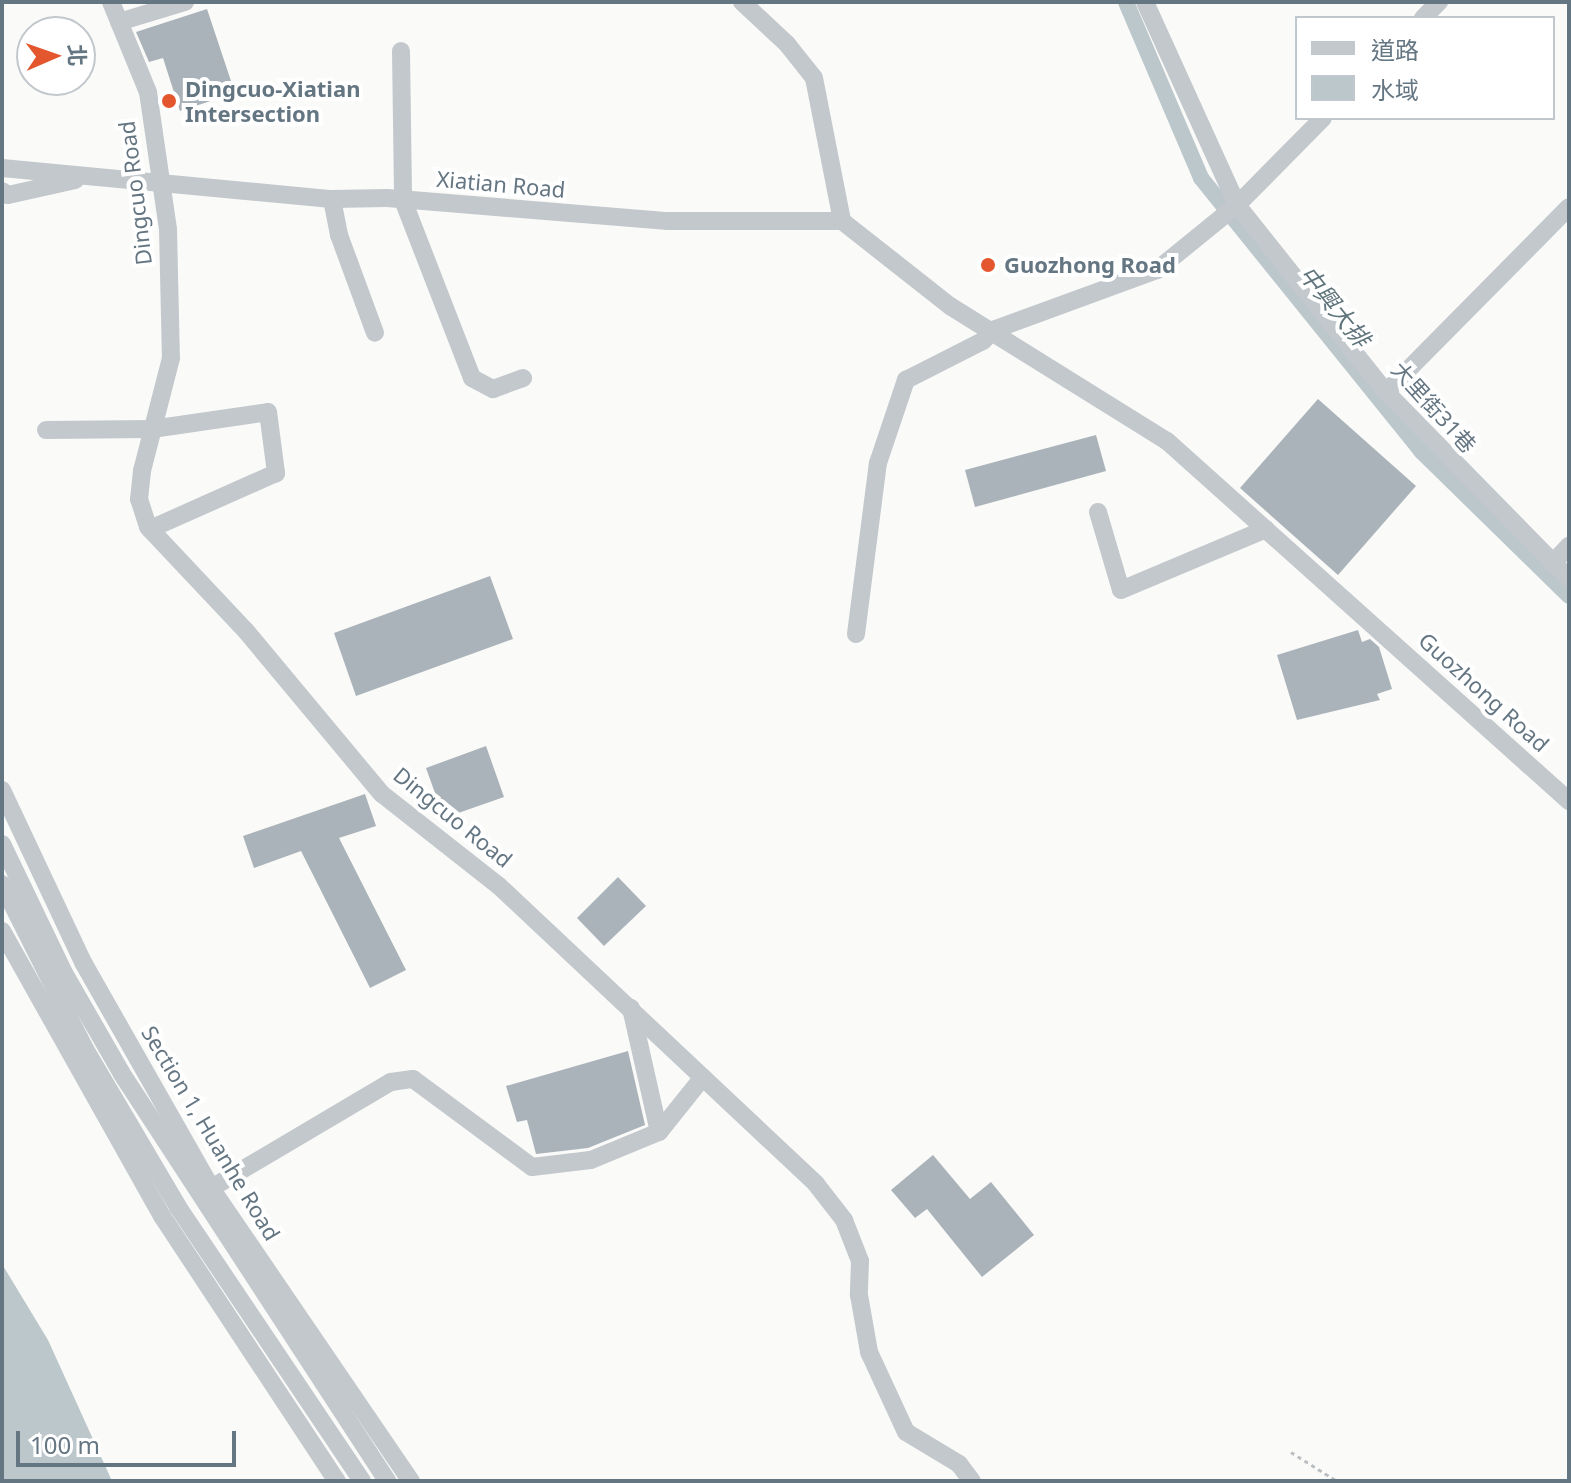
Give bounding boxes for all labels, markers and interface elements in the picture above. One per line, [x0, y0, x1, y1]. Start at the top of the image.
north arrow [16, 16, 96, 96]
legend [1295, 16, 1555, 120]
text: 道路 [1371, 33, 1419, 66]
text: 北 [63, 44, 93, 67]
text: 水域 [1371, 73, 1419, 106]
place label: Dingcuo-Xiatian Intersection [185, 75, 360, 126]
marker: Dingcuo-Xiatian Intersection [160, 92, 178, 110]
street label: Dingcuo Road [113, 119, 157, 267]
street label: Xiatian Road [436, 165, 566, 203]
place label: Guozhong Road [1004, 252, 1176, 278]
marker: Guozhong Road [979, 256, 997, 274]
water label: 中興大排 [1294, 260, 1376, 352]
street label: 大里街31巷 [1386, 356, 1482, 458]
street label: Guozhong Road [1414, 627, 1554, 757]
street label: Dingcuo Road [388, 761, 518, 873]
street label: Section 1, Huanhe Road [136, 1021, 286, 1245]
scale bar [20, 1415, 240, 1465]
text: 100 m [30, 1428, 100, 1461]

